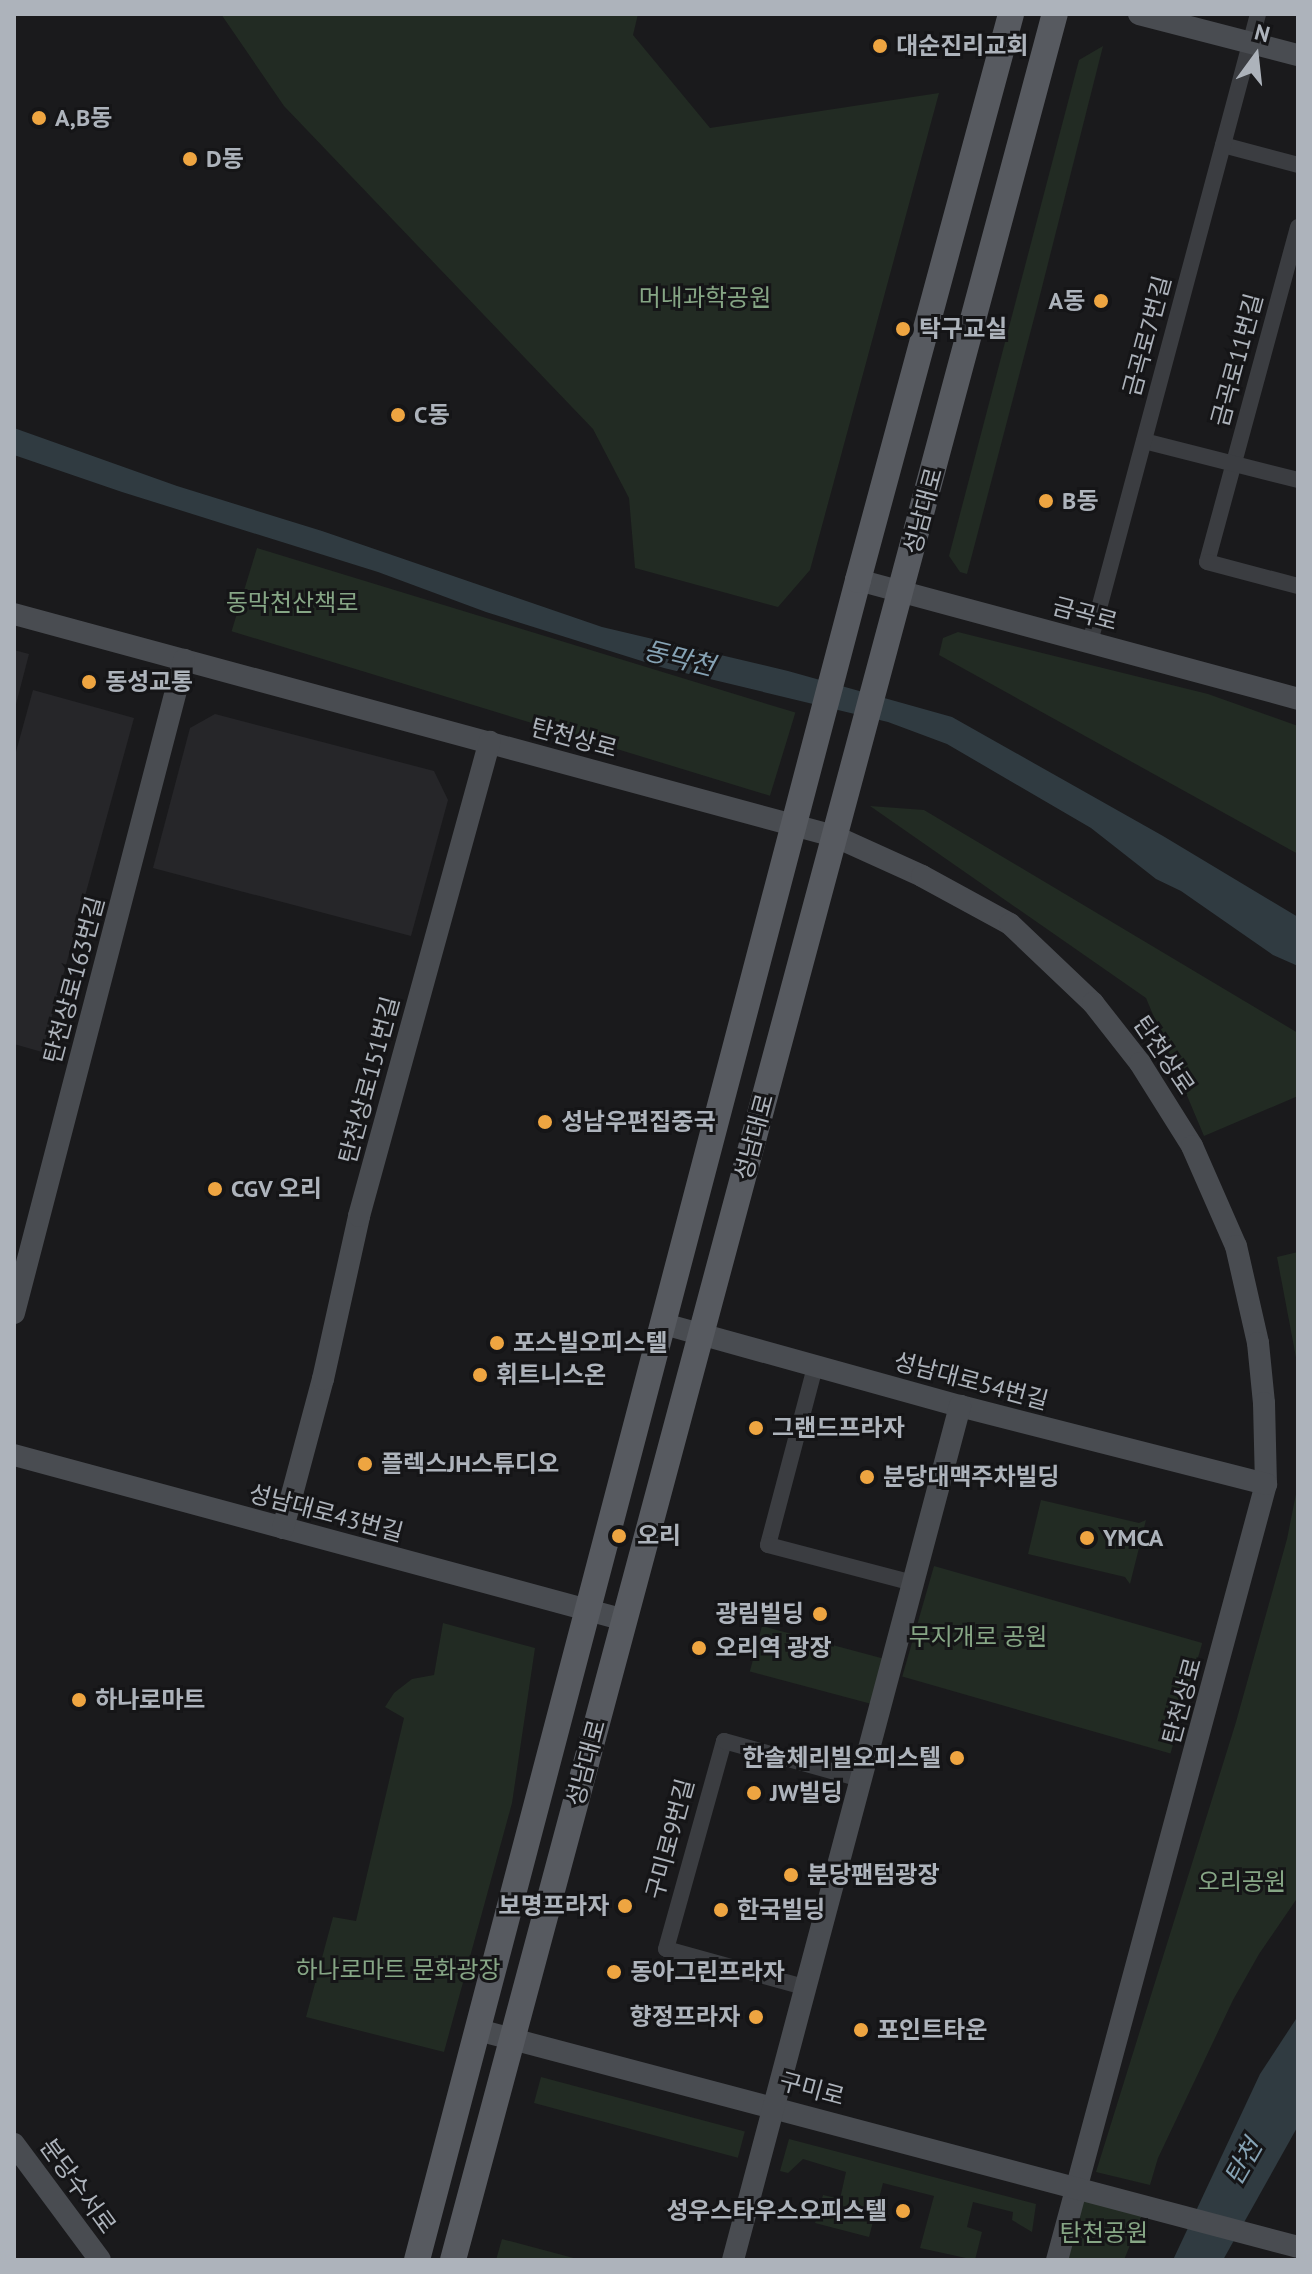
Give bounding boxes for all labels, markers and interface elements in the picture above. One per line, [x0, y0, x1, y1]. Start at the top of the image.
north arrow [1216, 16, 1296, 96]
text: N [1252, 17, 1273, 48]
place label: 대순진리교회 [896, 32, 1028, 60]
marker: 대순진리교회 [871, 37, 889, 55]
place label: A,B동 [55, 104, 112, 132]
marker: A,B동 [30, 109, 48, 127]
place label: D동 [206, 145, 244, 173]
marker: D동 [181, 150, 199, 168]
street label: 금곡로7번길 [1117, 273, 1177, 399]
park label: 머내과학공원 [639, 284, 771, 312]
place label: A동 [1048, 287, 1085, 315]
street label: 금곡로11번길 [1205, 290, 1269, 430]
marker: A동 [1092, 292, 1110, 310]
place label: 탁구교실 [919, 315, 1007, 343]
marker: 탁구교실 [894, 320, 912, 338]
place label: C동 [414, 401, 449, 429]
marker: C동 [389, 406, 407, 424]
street label: 성남대로 [898, 465, 948, 557]
place label: B동 [1062, 487, 1098, 515]
marker: B동 [1037, 492, 1055, 510]
park label: 동막천산책로 [226, 589, 358, 617]
street label: 금곡로 [1049, 592, 1121, 636]
water label: 동막천 [640, 634, 718, 682]
place label: 동성교통 [105, 668, 193, 696]
marker: 동성교통 [80, 673, 98, 691]
street label: 탄천상로 [528, 713, 620, 763]
street label: 탄천상로163번길 [38, 893, 110, 1067]
street label: 탄천상로151번길 [333, 993, 405, 1167]
street label: 탄천상로 [1127, 1010, 1201, 1100]
street label: 성남대로 [729, 1091, 779, 1183]
place label: 성남우편집중국 [561, 1108, 716, 1136]
marker: 성남우편집중국 [536, 1113, 554, 1131]
place label: CGV 오리 [231, 1175, 323, 1203]
marker: CGV 오리 [206, 1180, 224, 1198]
place label: 포스빌오피스텔 [513, 1329, 668, 1357]
marker: 포스빌오피스텔 [488, 1334, 506, 1352]
street label: 성남대로54번길 [891, 1347, 1051, 1415]
place label: 휘트니스온 [496, 1361, 606, 1389]
marker: 휘트니스온 [471, 1366, 489, 1384]
place label: 그랜드프라자 [772, 1414, 904, 1442]
marker: 그랜드프라자 [747, 1419, 765, 1437]
place label: 플렉스JH스튜디오 [381, 1450, 559, 1478]
marker: 플렉스JH스튜디오 [356, 1455, 374, 1473]
place label: 분당대맥주차빌딩 [883, 1463, 1060, 1491]
marker: 분당대맥주차빌딩 [858, 1468, 876, 1486]
street label: 성남대로43번길 [246, 1479, 406, 1547]
place label: 오리 [637, 1522, 681, 1550]
place label: YMCA [1103, 1524, 1163, 1552]
marker: 오리 [608, 1525, 630, 1547]
marker: YMCA [1078, 1529, 1096, 1547]
place label: 광림빌딩 [716, 1600, 804, 1628]
marker: 광림빌딩 [811, 1605, 829, 1623]
park label: 무지개로 공원 [909, 1623, 1047, 1651]
place label: 오리역 광장 [715, 1634, 831, 1662]
marker: 오리역 광장 [690, 1639, 708, 1657]
street label: 탄천상로 [1157, 1655, 1207, 1747]
place label: 하나로마트 [95, 1686, 205, 1714]
marker: 하나로마트 [70, 1691, 88, 1709]
street label: 성남대로 [561, 1717, 611, 1809]
place label: 한솔체리빌오피스텔 [742, 1744, 941, 1772]
marker: 한솔체리빌오피스텔 [948, 1749, 966, 1767]
street label: 구미로9번길 [640, 1776, 700, 1902]
place label: JW빌딩 [770, 1779, 843, 1807]
marker: JW빌딩 [745, 1784, 763, 1802]
place label: 분당팬텀광장 [807, 1861, 939, 1889]
marker: 분당팬텀광장 [782, 1866, 800, 1884]
park label: 오리공원 [1198, 1868, 1286, 1896]
place label: 보명프라자 [499, 1892, 609, 1920]
place label: 한국빌딩 [737, 1896, 825, 1924]
marker: 보명프라자 [616, 1897, 634, 1915]
marker: 한국빌딩 [712, 1901, 730, 1919]
park label: 하나로마트 문화광장 [295, 1956, 501, 1984]
place label: 동아그린프라자 [630, 1958, 785, 1986]
marker: 동아그린프라자 [605, 1963, 623, 1981]
place label: 향정프라자 [630, 2003, 740, 2031]
marker: 향정프라자 [747, 2008, 765, 2026]
place label: 포인트타운 [877, 2016, 987, 2044]
marker: 포인트타운 [852, 2021, 870, 2039]
street label: 구미로 [776, 2067, 848, 2111]
street label: 분당수서로 [34, 2133, 122, 2239]
water label: 탄천 [1218, 2133, 1268, 2191]
place label: 성우스타우스오피스텔 [666, 2197, 887, 2225]
marker: 성우스타우스오피스텔 [894, 2202, 912, 2220]
park label: 탄천공원 [1060, 2219, 1148, 2247]

